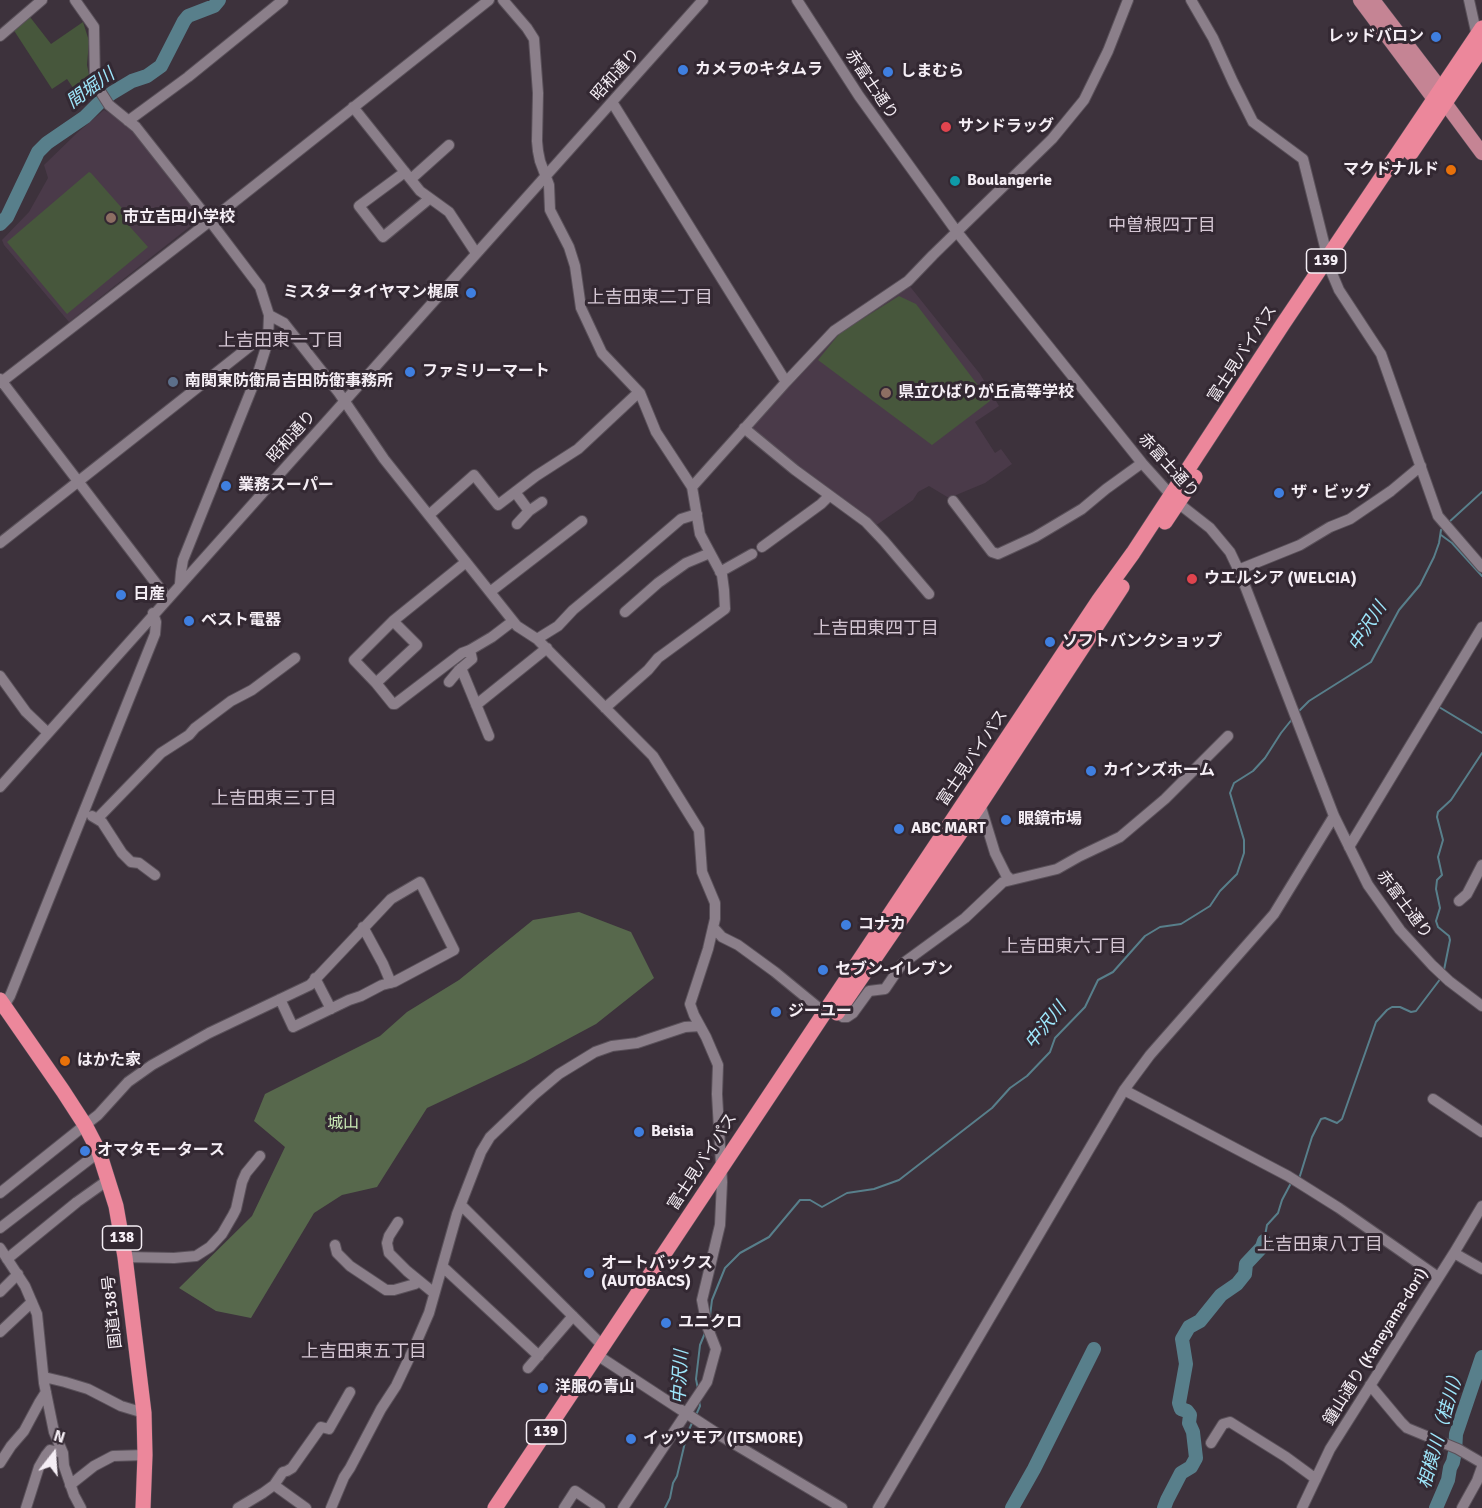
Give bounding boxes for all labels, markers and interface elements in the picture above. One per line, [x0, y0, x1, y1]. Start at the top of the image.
place label: レッドバロン [1328, 27, 1424, 47]
marker: レッドバロン [1429, 30, 1443, 44]
street label: 昭和通り [587, 45, 645, 105]
street label: 赤富士通り [841, 46, 901, 124]
place label: カメラのキタムラ [695, 60, 823, 80]
place label: しまむら [900, 62, 964, 82]
marker: カメラのキタムラ [676, 63, 690, 77]
water label: 間堀川 [63, 64, 119, 114]
marker: しまむら [881, 65, 895, 79]
place label: サンドラッグ [958, 117, 1054, 137]
marker: サンドラッグ [939, 120, 953, 134]
place label: マクドナルド [1343, 160, 1439, 180]
marker: マクドナルド [1444, 163, 1458, 177]
place label: Boulangerie [967, 171, 1052, 191]
marker: Boulangerie [948, 174, 962, 188]
place label: 市立吉田小学校 [123, 208, 235, 228]
marker: 市立吉田小学校 [104, 211, 118, 225]
district label: 中曽根四丁目 [1108, 215, 1216, 237]
road number: 139 [1306, 249, 1346, 273]
place label: ミスタータイヤマン梶原 [283, 283, 459, 303]
marker: ミスタータイヤマン梶原 [464, 286, 478, 300]
district label: 上吉田東二丁目 [587, 287, 713, 309]
street label: 富士見バイパス [1204, 302, 1282, 406]
district label: 上吉田東一丁目 [218, 330, 344, 352]
place label: ファミリーマート [422, 362, 550, 382]
marker: ファミリーマート [403, 365, 417, 379]
place label: 南関東防衛局吉田防衛事務所 [185, 372, 393, 392]
marker: 南関東防衛局吉田防衛事務所 [166, 375, 180, 389]
place label: 県立ひばりが丘高等学校 [898, 383, 1074, 403]
marker: 県立ひばりが丘高等学校 [879, 386, 893, 400]
street label: 昭和通り [263, 407, 321, 467]
street label: 赤富士通り [1134, 430, 1202, 502]
place label: 業務スーパー [238, 476, 334, 496]
marker: 業務スーパー [219, 479, 233, 493]
place label: ザ・ビッグ [1291, 483, 1371, 503]
marker: ザ・ビッグ [1272, 486, 1286, 500]
place label: ウエルシア (WELCIA) [1204, 569, 1357, 589]
marker: ウエルシア (WELCIA) [1185, 572, 1199, 586]
place label: 日産 [133, 585, 165, 605]
marker: 日産 [114, 588, 128, 602]
water label: 中沢川 [1344, 598, 1392, 656]
place label: ベスト電器 [201, 611, 281, 631]
marker: ベスト電器 [182, 614, 196, 628]
district label: 上吉田東四丁目 [813, 618, 939, 640]
place label: ソフトバンクショップ [1062, 632, 1222, 652]
marker: ソフトバンクショップ [1043, 635, 1057, 649]
street label: 富士見バイパス [934, 706, 1012, 810]
place label: カインズホーム [1103, 761, 1215, 781]
marker: カインズホーム [1084, 764, 1098, 778]
district label: 上吉田東三丁目 [211, 788, 337, 810]
place label: 眼鏡市場 [1018, 810, 1082, 830]
marker: 眼鏡市場 [999, 813, 1013, 827]
place label: ABC MART [911, 819, 986, 839]
marker: ABC MART [892, 822, 906, 836]
street label: 赤富士通り [1372, 867, 1436, 943]
place label: コナカ [858, 915, 906, 935]
marker: コナカ [839, 918, 853, 932]
district label: 上吉田東六丁目 [1001, 936, 1127, 958]
place label: セブン-イレブン [835, 960, 953, 980]
marker: セブン-イレブン [816, 963, 830, 977]
water label: 中沢川 [1021, 998, 1071, 1054]
place label: ジーユー [788, 1002, 852, 1022]
marker: ジーユー [769, 1005, 783, 1019]
place label: はかた家 [77, 1051, 141, 1071]
marker: はかた家 [58, 1054, 72, 1068]
street label: 富士見バイパス [664, 1110, 742, 1214]
park label: 城山 [327, 1114, 359, 1134]
place label: Beisia [651, 1122, 694, 1142]
marker: Beisia [632, 1125, 646, 1139]
place label: オマタモータース [97, 1141, 225, 1161]
marker: オマタモータース [78, 1144, 92, 1158]
road number: 138 [102, 1226, 142, 1250]
district label: 上吉田東八丁目 [1257, 1234, 1383, 1256]
place label: オートバックス (AUTOBACS) [601, 1254, 713, 1292]
street label: 鐘山通り (Kaneyama-dori) [1320, 1265, 1432, 1429]
marker: オートバックス (AUTOBACS) [582, 1266, 596, 1280]
street label: 国道138号 [100, 1274, 126, 1350]
place label: ユニクロ [678, 1313, 742, 1333]
marker: ユニクロ [659, 1316, 673, 1330]
district label: 上吉田東五丁目 [301, 1341, 427, 1363]
water label: 中沢川 [669, 1349, 693, 1405]
water label: 相模川（桂川） [1414, 1364, 1470, 1492]
place label: 洋服の青山 [555, 1378, 635, 1398]
marker: 洋服の青山 [536, 1381, 550, 1395]
road number: 139 [526, 1420, 566, 1444]
north arrow [24, 1424, 84, 1484]
text: N [51, 1426, 68, 1448]
place label: イッツモア (ITSMORE) [643, 1429, 804, 1449]
marker: イッツモア (ITSMORE) [624, 1432, 638, 1446]

